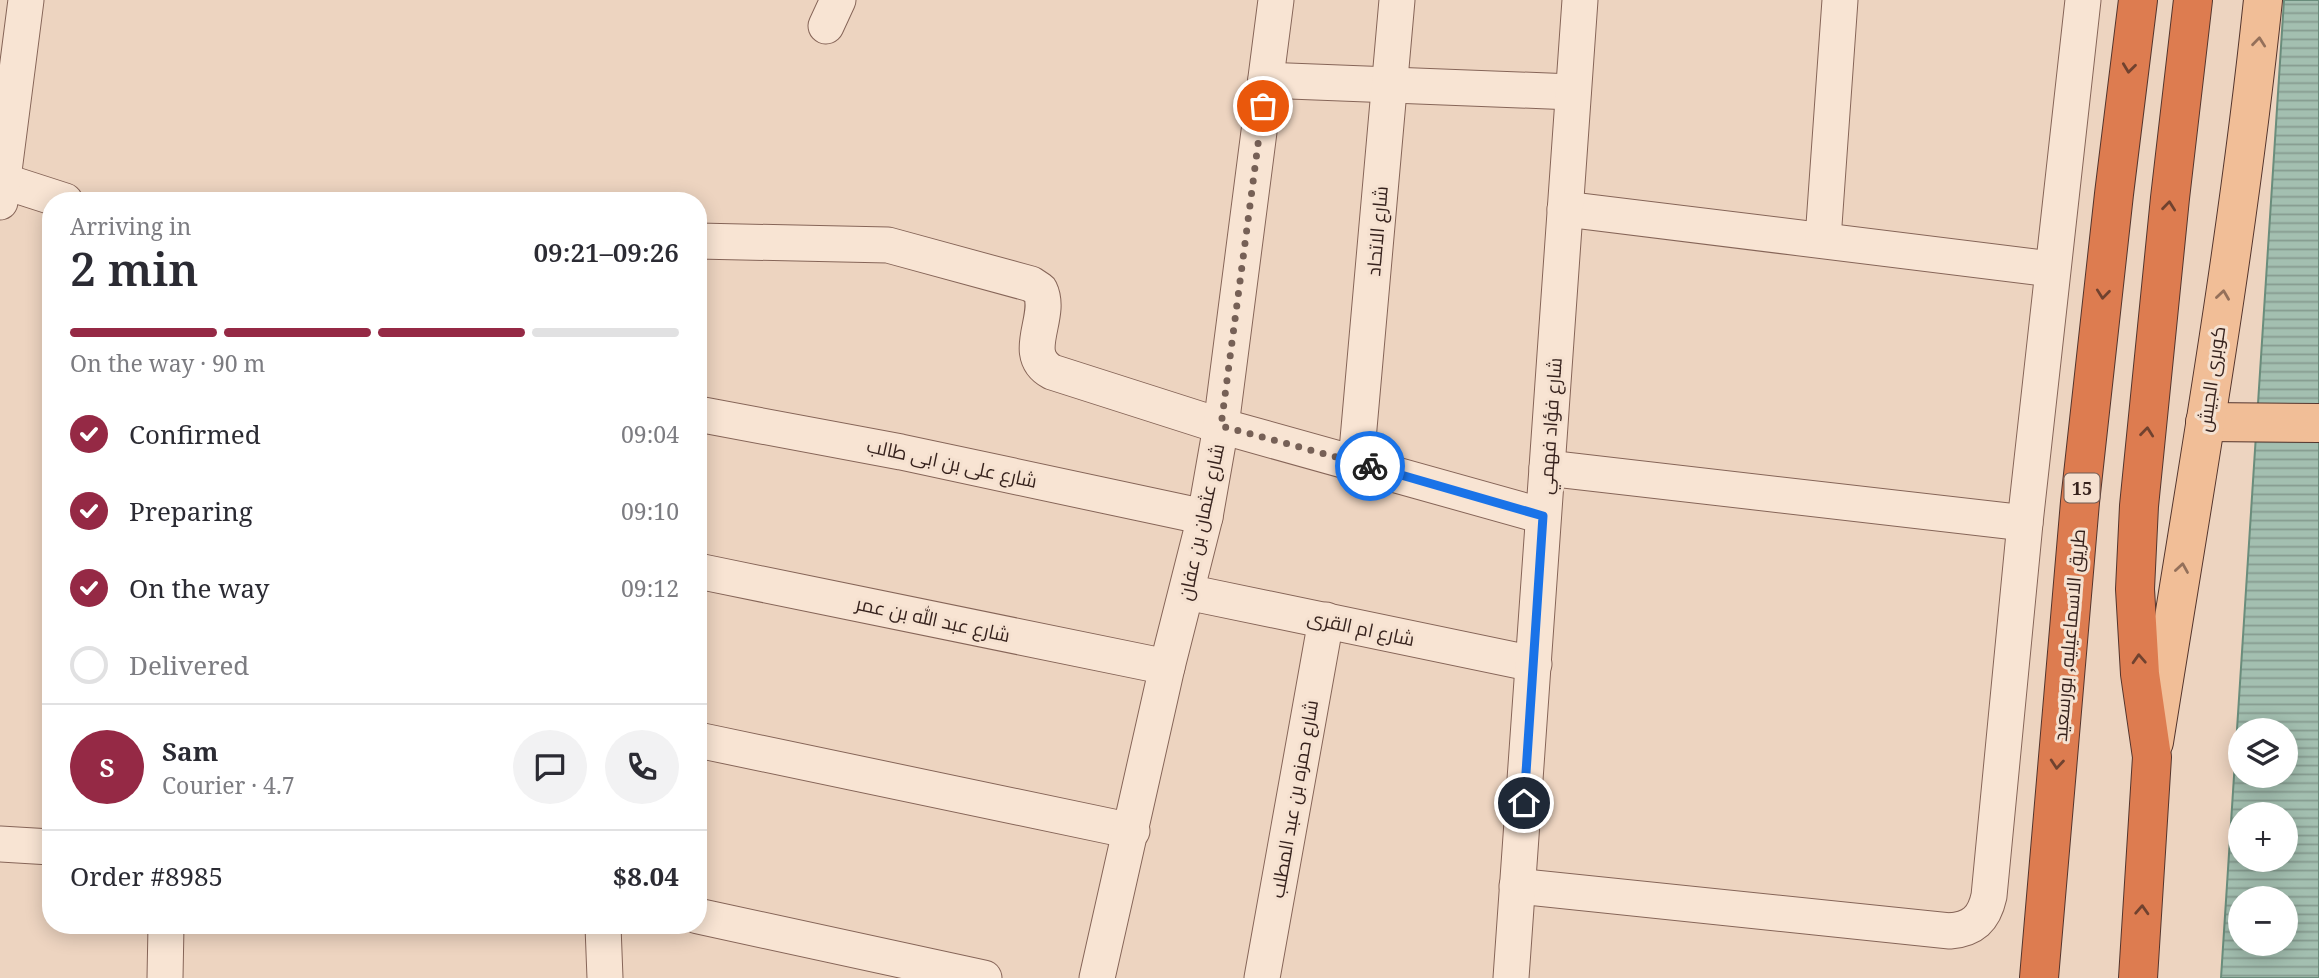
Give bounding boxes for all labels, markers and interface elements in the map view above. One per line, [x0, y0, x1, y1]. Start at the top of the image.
one-way arrow [2251, 36, 2266, 48]
one-way arrow [2122, 62, 2137, 74]
pin [1233, 76, 1293, 136]
icon: bag [1244, 87, 1282, 125]
street label: شارع الاتحاد [1360, 185, 1395, 277]
one-way arrow [2161, 200, 2176, 211]
text: Arriving in [70, 210, 191, 242]
text: 09:21–09:26 [533, 234, 679, 270]
text: 2 min [70, 237, 198, 299]
one-way arrow [2095, 288, 2110, 299]
one-way arrow [2216, 289, 2231, 301]
street label: كوبرى الجيش [2191, 324, 2231, 434]
text: On the way · 90 m [70, 347, 265, 379]
street label: شارع فؤاد فهمي [1532, 357, 1570, 495]
icon: check [70, 415, 108, 453]
text: Confirmed [129, 416, 261, 452]
text: 09:04 [621, 418, 679, 450]
one-way arrow [2139, 426, 2154, 437]
courier [1335, 431, 1405, 501]
street label: شارع على بن ابى طالب [864, 432, 1040, 495]
street label: شارع عثمان بن عفان [1172, 441, 1231, 603]
icon: bike [1351, 447, 1389, 485]
road number: 15 [2064, 474, 2100, 502]
icon: check [70, 492, 108, 530]
text: Preparing [129, 493, 253, 529]
text: 09:10 [621, 495, 679, 527]
street label: طريق الاسماعيليه, بورسعيد [2047, 528, 2091, 742]
one-way arrow [2174, 563, 2189, 574]
icon: check [70, 569, 108, 607]
text: On the way [129, 570, 269, 606]
text: 09:12 [621, 572, 679, 604]
street label: شارع عبد الله بن عمر [852, 590, 1012, 649]
street label: شارع ام القرى [1305, 604, 1417, 653]
text: Delivered [129, 647, 249, 683]
one-way arrow [2132, 653, 2147, 664]
street label: شارع حمزه بن عبد المطلب [1264, 698, 1325, 900]
map controls [2228, 718, 2298, 956]
button: layers [2228, 718, 2298, 788]
button: chat [513, 730, 587, 804]
button: phone [605, 730, 679, 804]
text: Sam [162, 733, 218, 769]
text: S [99, 749, 115, 785]
one-way arrow [2050, 759, 2065, 770]
text: Courier · 4.7 [162, 769, 295, 801]
pin [1494, 773, 1554, 833]
icon: home [1505, 784, 1543, 822]
button: + [2228, 802, 2298, 872]
text: Order #8985 [70, 858, 223, 894]
text: $8.04 [613, 858, 679, 894]
button: − [2228, 886, 2298, 956]
one-way arrow [2135, 904, 2150, 915]

